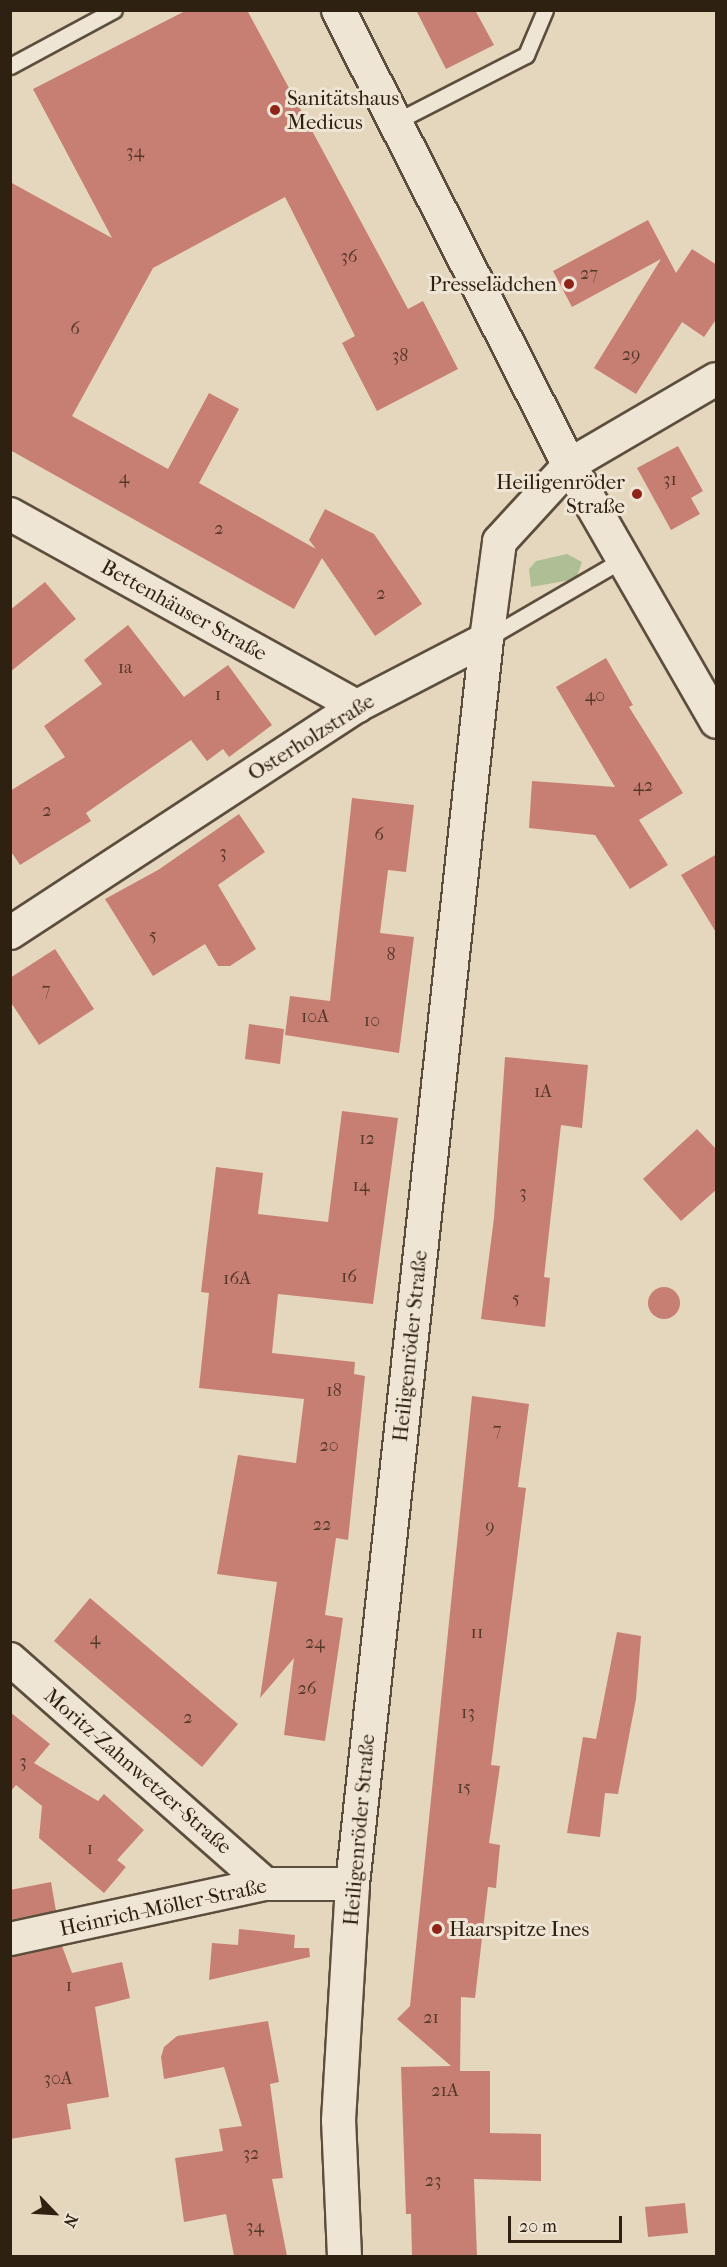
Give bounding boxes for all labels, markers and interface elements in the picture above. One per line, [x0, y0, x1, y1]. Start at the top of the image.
place label: Sanitätshaus Medicus [287, 85, 399, 135]
marker: Sanitätshaus Medicus [268, 103, 282, 117]
house number: 34 [126, 141, 144, 163]
house number: 36 [340, 246, 358, 268]
house number: 27 [580, 263, 598, 285]
place label: Presselädchen [429, 271, 557, 297]
marker: Presselädchen [562, 277, 576, 291]
house number: 6 [70, 318, 80, 340]
house number: 29 [622, 344, 640, 366]
house number: 38 [392, 345, 408, 367]
house number: 4 [119, 467, 129, 489]
place label: Heiligenröder Straße [496, 469, 625, 519]
house number: 31 [663, 469, 677, 491]
marker: Heiligenröder Straße [630, 487, 644, 501]
house number: 2 [214, 518, 224, 540]
street label: Bettenhäuser Straße [97, 554, 271, 666]
house number: 2 [376, 583, 386, 605]
house number: 1a [118, 657, 132, 679]
house number: 1 [215, 684, 221, 706]
house number: 40 [585, 685, 605, 707]
street label: Osterholzstraße [243, 688, 379, 786]
house number: 42 [633, 775, 653, 797]
house number: 2 [42, 800, 52, 822]
house number: 6 [374, 824, 384, 846]
house number: 3 [219, 842, 227, 864]
house number: 5 [149, 925, 157, 947]
house number: 8 [386, 944, 396, 966]
house number: 7 [42, 979, 50, 1001]
house number: 10A [301, 1006, 329, 1028]
house number: 10 [364, 1010, 380, 1032]
house number: 1A [534, 1081, 552, 1103]
house number: 12 [359, 1128, 375, 1150]
house number: 14 [352, 1175, 370, 1197]
house number: 3 [519, 1182, 527, 1204]
street label: Heiligenröder Straße [387, 1249, 433, 1443]
house number: 16 [341, 1266, 357, 1288]
house number: 16A [223, 1268, 251, 1290]
house number: 5 [512, 1288, 520, 1310]
house number: 18 [326, 1380, 342, 1402]
house number: 7 [493, 1419, 501, 1441]
house number: 20 [319, 1435, 339, 1457]
house number: 22 [313, 1514, 331, 1536]
house number: 9 [485, 1516, 495, 1538]
house number: 11 [471, 1622, 483, 1644]
house number: 4 [90, 1628, 100, 1650]
house number: 24 [305, 1632, 325, 1654]
house number: 26 [297, 1678, 317, 1700]
street label: Moritz-Zahnwetzer-Straße [39, 1683, 237, 1859]
house number: 13 [461, 1702, 475, 1724]
house number: 2 [183, 1707, 193, 1729]
street label: Heiligenröder Straße [338, 1733, 380, 1927]
house number: 3 [19, 1751, 27, 1773]
house number: 15 [457, 1777, 471, 1799]
house number: 1 [87, 1838, 93, 1860]
street label: Heinrich-Möller-Straße [57, 1873, 269, 1941]
place label: Haarspitze Ines [449, 1916, 589, 1942]
marker: Haarspitze Ines [430, 1922, 444, 1936]
house number: 1 [66, 1975, 72, 1997]
house number: 21 [423, 2007, 439, 2029]
house number: 30A [44, 2068, 72, 2090]
house number: 21A [431, 2080, 459, 2102]
house number: 32 [243, 2143, 259, 2165]
house number: 23 [425, 2170, 441, 2192]
north arrow [24, 2183, 84, 2243]
scale bar [511, 2204, 625, 2242]
text: N [60, 2211, 82, 2230]
house number: 34 [246, 2216, 264, 2238]
text: 20 m [519, 2216, 557, 2237]

